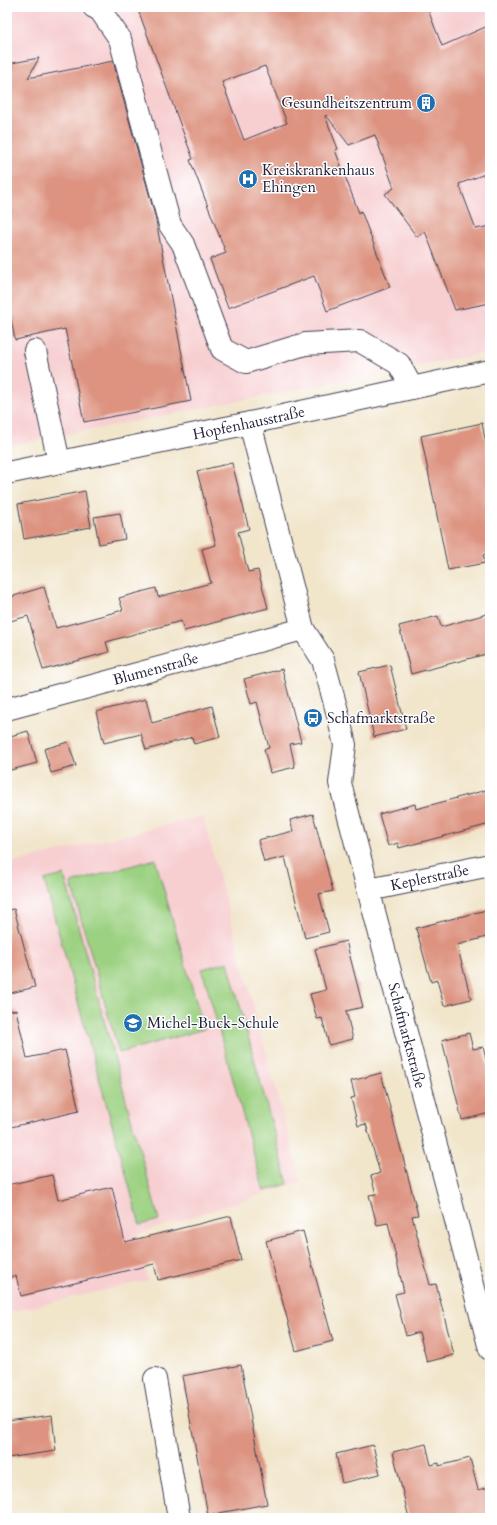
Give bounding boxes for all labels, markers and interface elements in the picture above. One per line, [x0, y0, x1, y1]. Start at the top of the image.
building icon: Gesundheitszentrum [415, 92, 437, 114]
place label: Gesundheitszentrum [281, 93, 412, 113]
place label: Kreiskrankenhaus Ehingen [262, 160, 375, 197]
hospital icon: Kreiskrankenhaus Ehingen [237, 168, 259, 190]
street label: Hopfenhausstraße [191, 401, 307, 445]
street label: Blumenstraße [111, 648, 201, 690]
bus stop icon: Schafmarktstraße [302, 707, 324, 729]
place label: Schafmarktstraße [327, 708, 436, 728]
street label: Keplerstraße [389, 860, 471, 895]
street label: Schafmarktstraße [383, 980, 431, 1091]
school or university icon: Michel-Buck-Schule [122, 1012, 144, 1034]
place label: Michel-Buck-Schule [147, 1013, 279, 1033]

